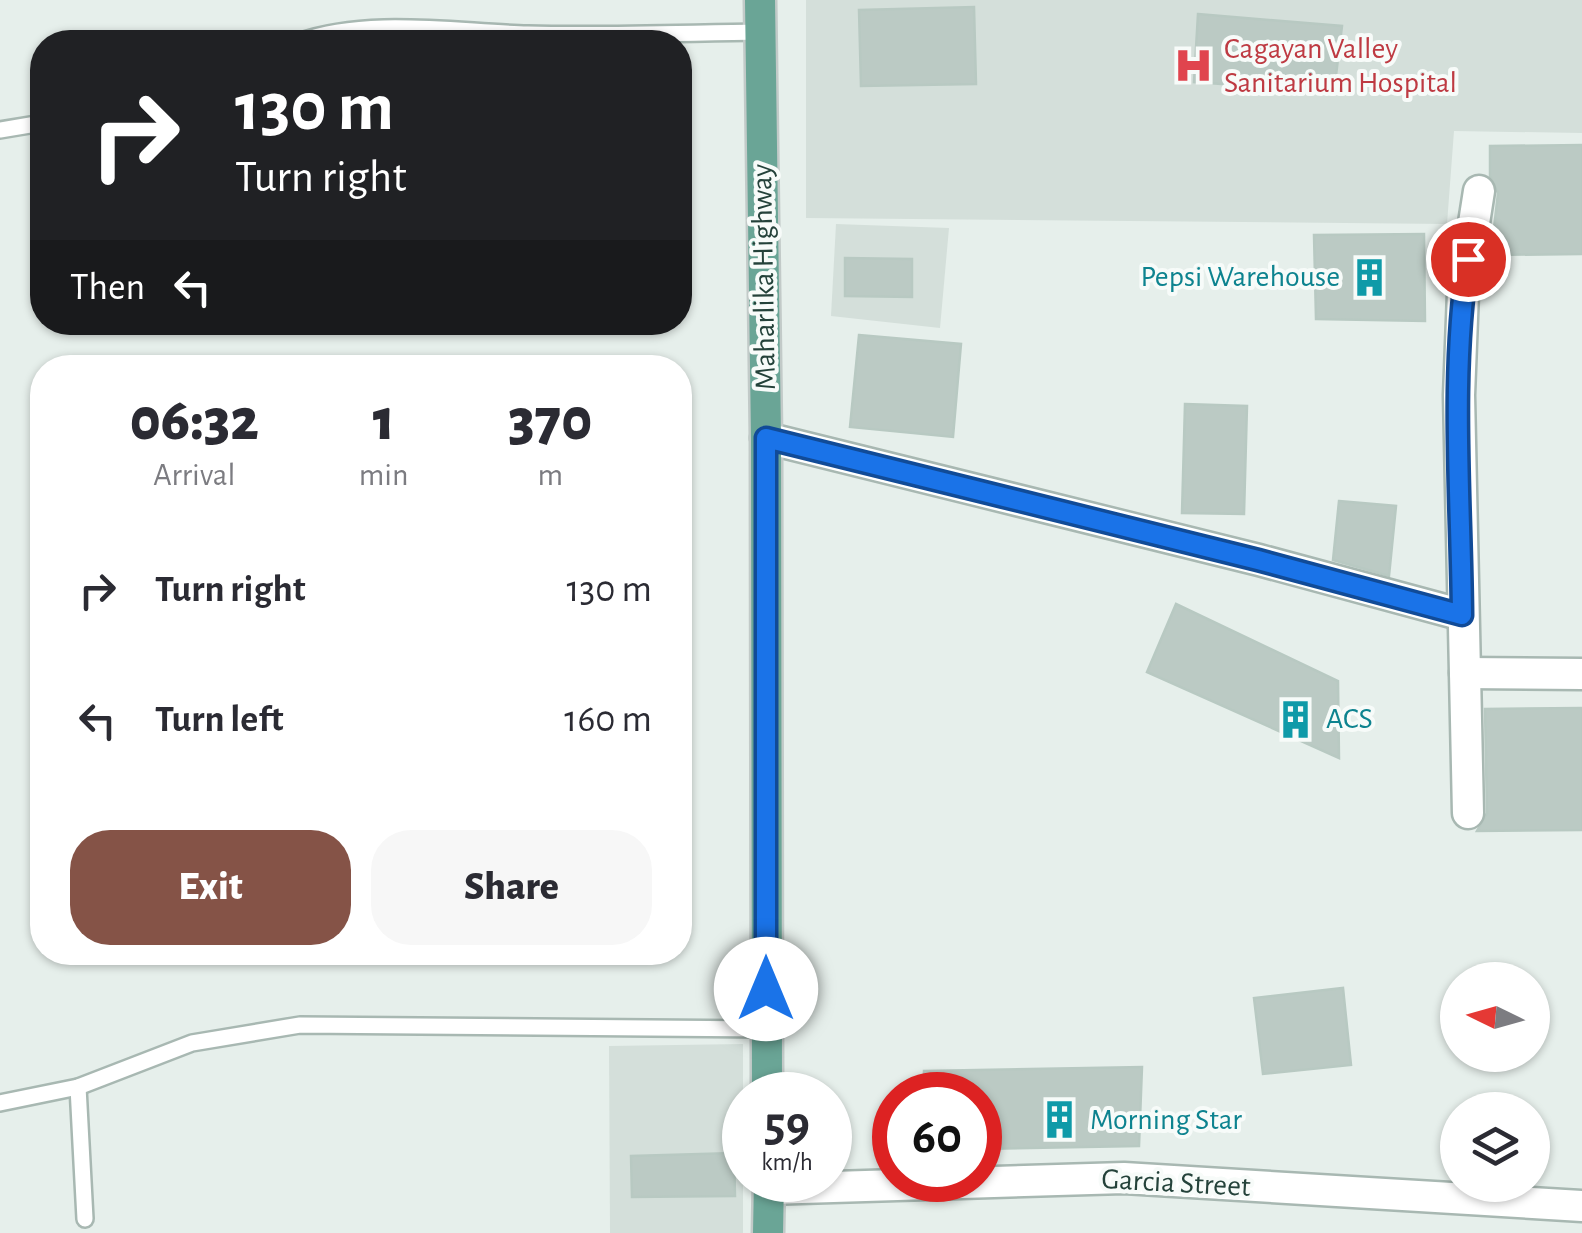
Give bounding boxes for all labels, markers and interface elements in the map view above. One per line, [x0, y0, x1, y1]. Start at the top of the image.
place label: Cagayan Valley Sanitarium Hospital [1224, 34, 1457, 98]
hospital icon: Cagayan Valley Sanitarium Hospital [1173, 45, 1215, 87]
icon: right [70, 70, 200, 200]
text: 130 m [235, 73, 394, 143]
text: Turn right [235, 155, 407, 200]
street label: Maharlika Highway [747, 164, 781, 390]
pin [1426, 217, 1511, 302]
icon: arrive [1441, 232, 1496, 287]
building icon: Pepsi Warehouse [1349, 256, 1391, 298]
icon: left [165, 260, 220, 315]
place label: Pepsi Warehouse [1140, 262, 1340, 292]
text: Then [70, 269, 145, 307]
text: 06:32 [130, 391, 259, 451]
text: 1 [373, 391, 395, 451]
text: 370 [508, 391, 592, 451]
text: Arrival [153, 459, 236, 491]
text: min [359, 459, 409, 491]
text: m [538, 459, 563, 491]
icon: right [70, 563, 125, 618]
text: Turn right [155, 571, 305, 609]
text: 130 m [567, 571, 652, 609]
icon: left [70, 693, 125, 748]
building icon: ACS [1275, 698, 1317, 740]
text: Turn left [155, 701, 283, 739]
text: 160 m [564, 701, 652, 739]
place label: ACS [1326, 704, 1373, 734]
button: Exit [70, 830, 351, 945]
button: Share [371, 830, 652, 945]
position arrow [714, 937, 818, 1041]
north arrow [1440, 962, 1550, 1072]
map controls [1440, 962, 1550, 1202]
speed limit sign: 60 [872, 1072, 1002, 1202]
button: layers [1440, 1092, 1550, 1202]
building icon: Morning Star [1039, 1099, 1081, 1141]
text: 59 [764, 1100, 810, 1150]
place label: Morning Star [1090, 1105, 1242, 1135]
text: km/h [761, 1150, 813, 1175]
street label: Garcia Street [1101, 1164, 1252, 1202]

